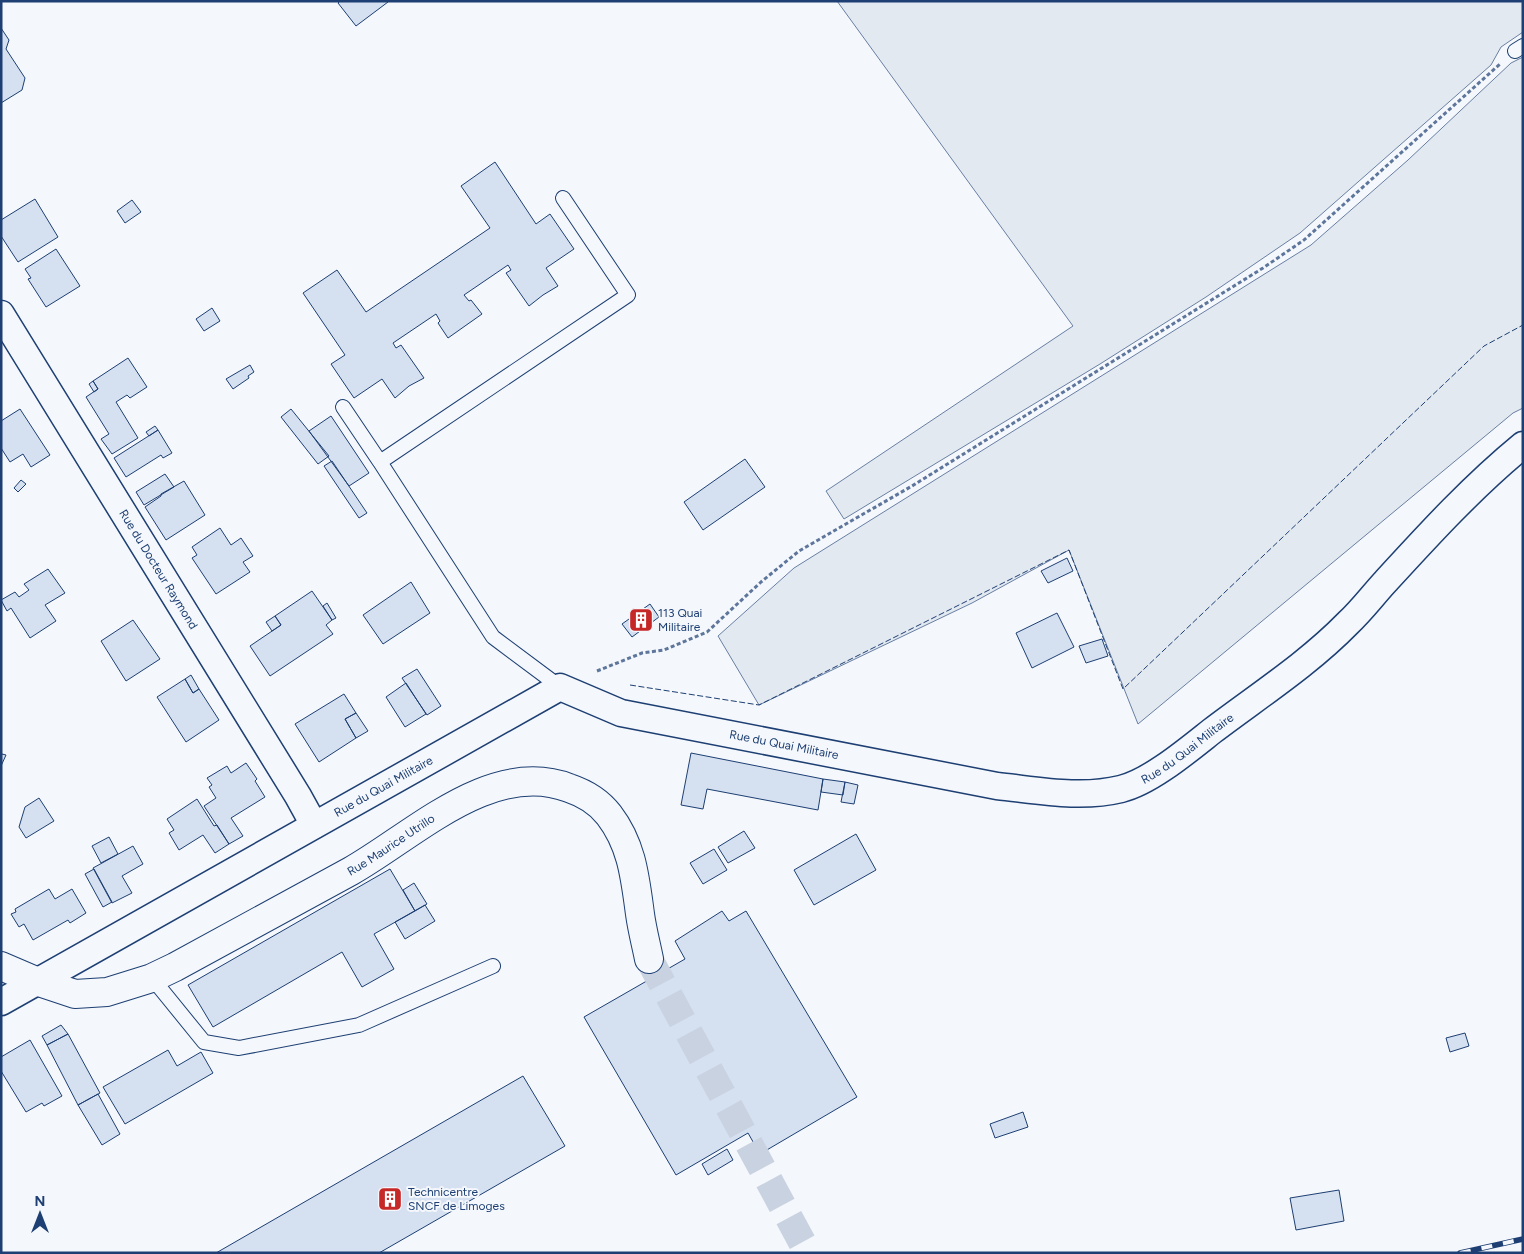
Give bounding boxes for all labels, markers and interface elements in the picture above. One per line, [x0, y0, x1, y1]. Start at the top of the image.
street label: Rue du Docteur Raymond [116, 507, 200, 632]
place label: 113 Quai Militaire [658, 606, 702, 634]
building icon: 113 Quai Militaire [628, 607, 654, 633]
street label: Rue du Quai Militaire [1139, 710, 1237, 787]
street label: Rue du Quai Militaire [728, 727, 840, 762]
street label: Rue du Quai Militaire [332, 753, 436, 820]
street label: Rue Maurice Utrillo [345, 811, 437, 879]
place label: Technicentre SNCF de Limoges [408, 1185, 505, 1213]
building icon: Technicentre SNCF de Limoges [377, 1186, 403, 1212]
north arrow [15, 1189, 65, 1239]
text: N [35, 1193, 45, 1210]

